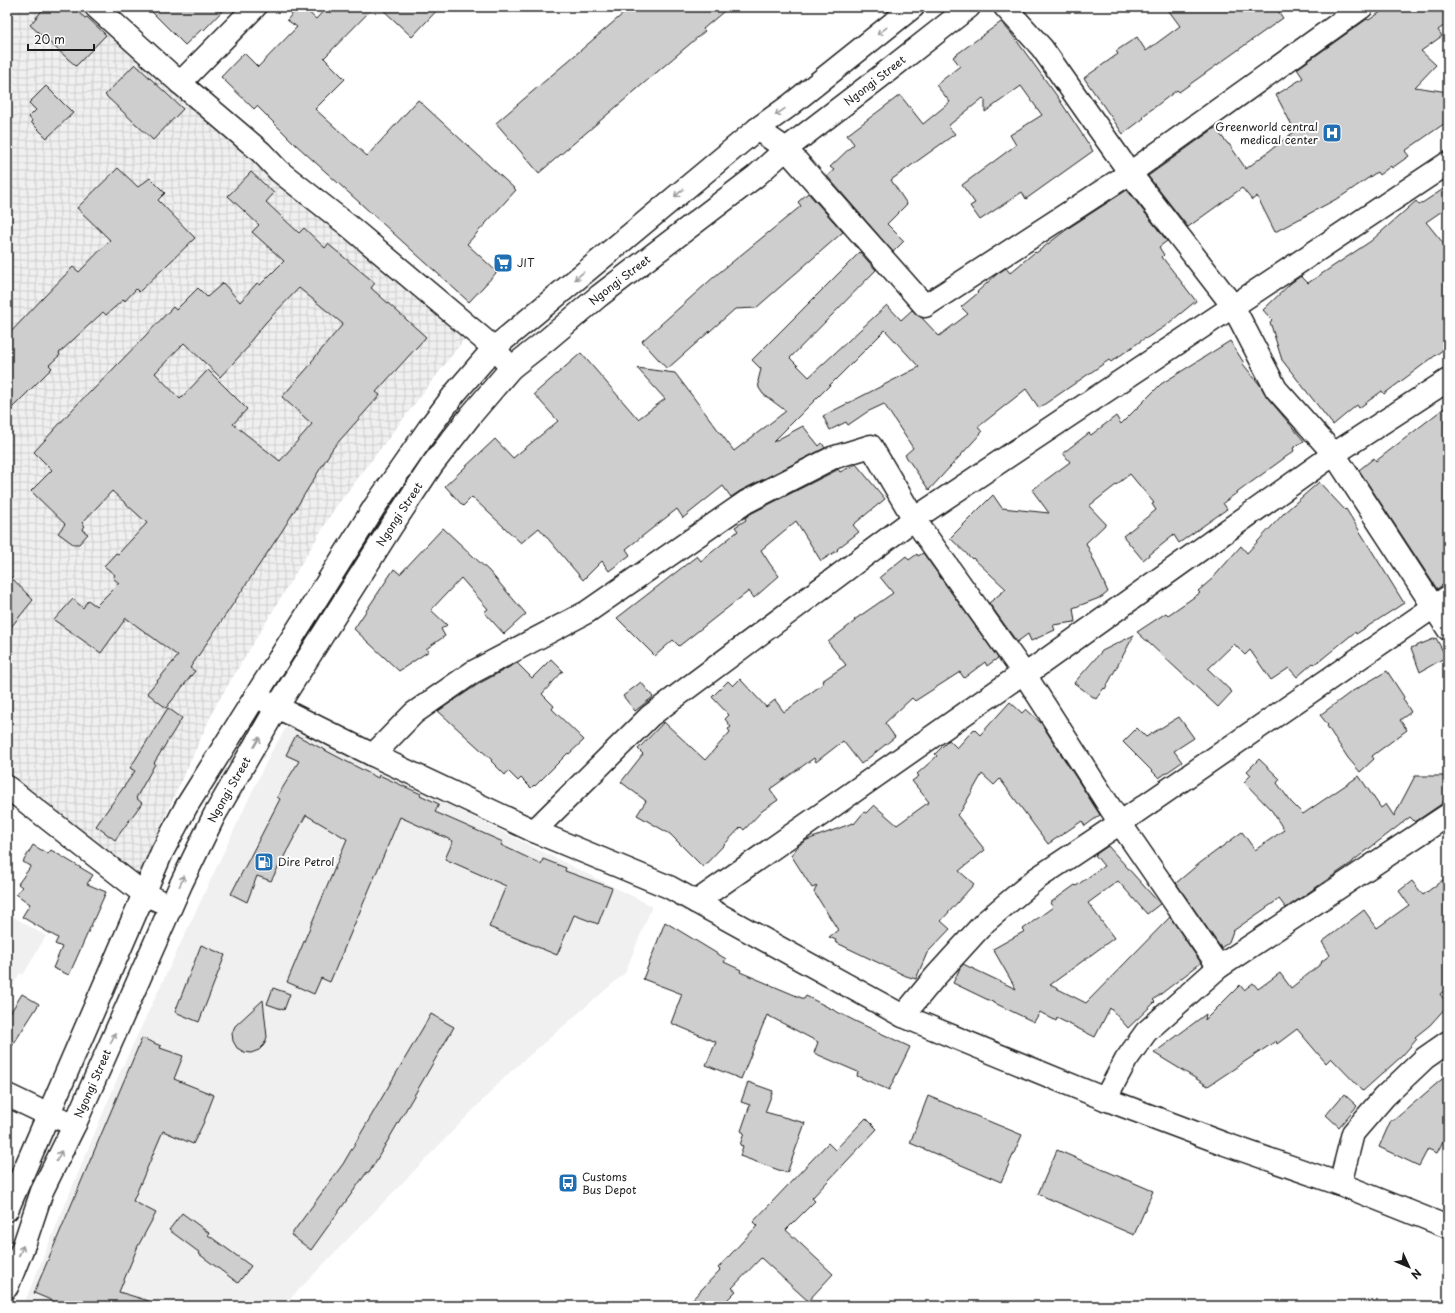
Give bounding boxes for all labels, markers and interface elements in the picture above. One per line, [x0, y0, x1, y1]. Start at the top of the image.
scale bar [28, 26, 94, 52]
one-way arrow [877, 27, 888, 36]
text: 20 m [34, 30, 65, 48]
street label: Ngongi Street [840, 51, 909, 110]
one-way arrow [775, 108, 786, 116]
place label: Greenworld central medical center [1215, 118, 1319, 148]
hospital icon: Greenworld central medical center [1321, 122, 1343, 144]
one-way arrow [673, 189, 684, 198]
street label: Ngongi Street [585, 250, 654, 309]
supermarket icon: JIT [492, 252, 514, 274]
place label: JIT [517, 254, 535, 271]
one-way arrow [573, 272, 584, 281]
street label: Ngongi Street [372, 478, 427, 550]
one-way arrow [254, 736, 262, 748]
street label: Ngongi Street [203, 753, 255, 826]
fuel station icon: Dire Petrol [253, 851, 275, 873]
place label: Dire Petrol [278, 853, 335, 870]
one-way arrow [179, 875, 186, 887]
one-way arrow [110, 1032, 117, 1044]
street label: Ngongi Street [70, 1046, 115, 1121]
one-way arrow [56, 1151, 63, 1163]
place label: Customs Bus Depot [582, 1168, 637, 1198]
bus stop icon: Customs Bus Depot [557, 1172, 579, 1194]
one-way arrow [18, 1246, 26, 1258]
north arrow [1389, 1247, 1429, 1287]
text: N [1407, 1265, 1426, 1284]

